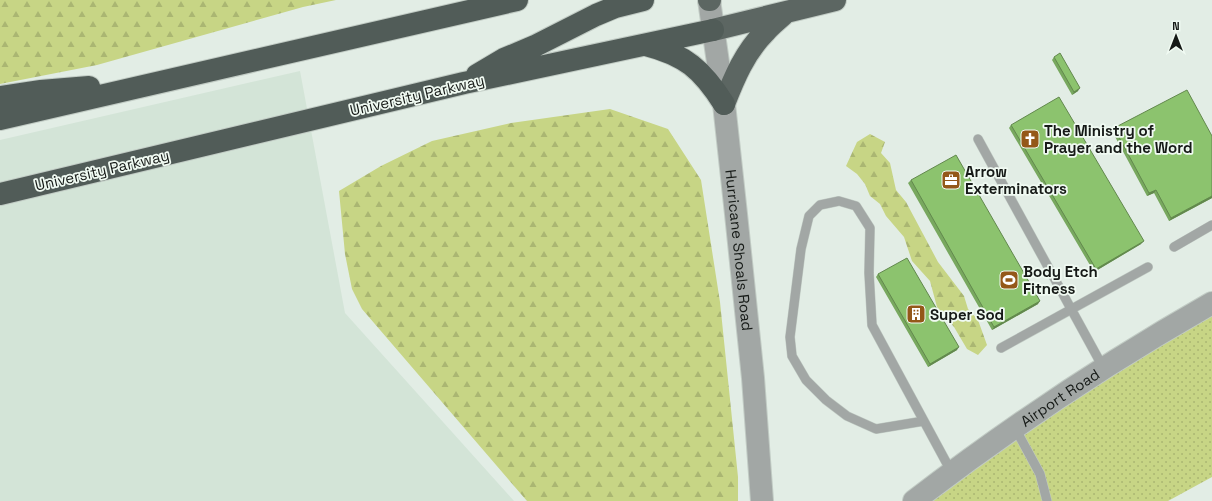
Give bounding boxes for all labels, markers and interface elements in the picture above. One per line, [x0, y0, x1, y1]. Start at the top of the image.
north arrow [1156, 16, 1196, 56]
text: N [1172, 19, 1180, 33]
street label: University Parkway [348, 70, 486, 120]
place label: The Ministry of Prayer and the Word [1044, 121, 1192, 157]
church icon: The Ministry of Prayer and the Word [1019, 128, 1041, 150]
street label: University Parkway [33, 145, 171, 195]
place label: Arrow Exterminators [965, 162, 1067, 198]
street label: Hurricane Shoals Road [722, 168, 758, 332]
office icon: Arrow Exterminators [940, 169, 962, 191]
place label: Body Etch Fitness [1023, 262, 1098, 298]
sports icon: Body Etch Fitness [998, 269, 1020, 291]
building icon: Super Sod [905, 303, 927, 325]
place label: Super Sod [930, 305, 1004, 324]
street label: Airport Road [1017, 364, 1103, 430]

